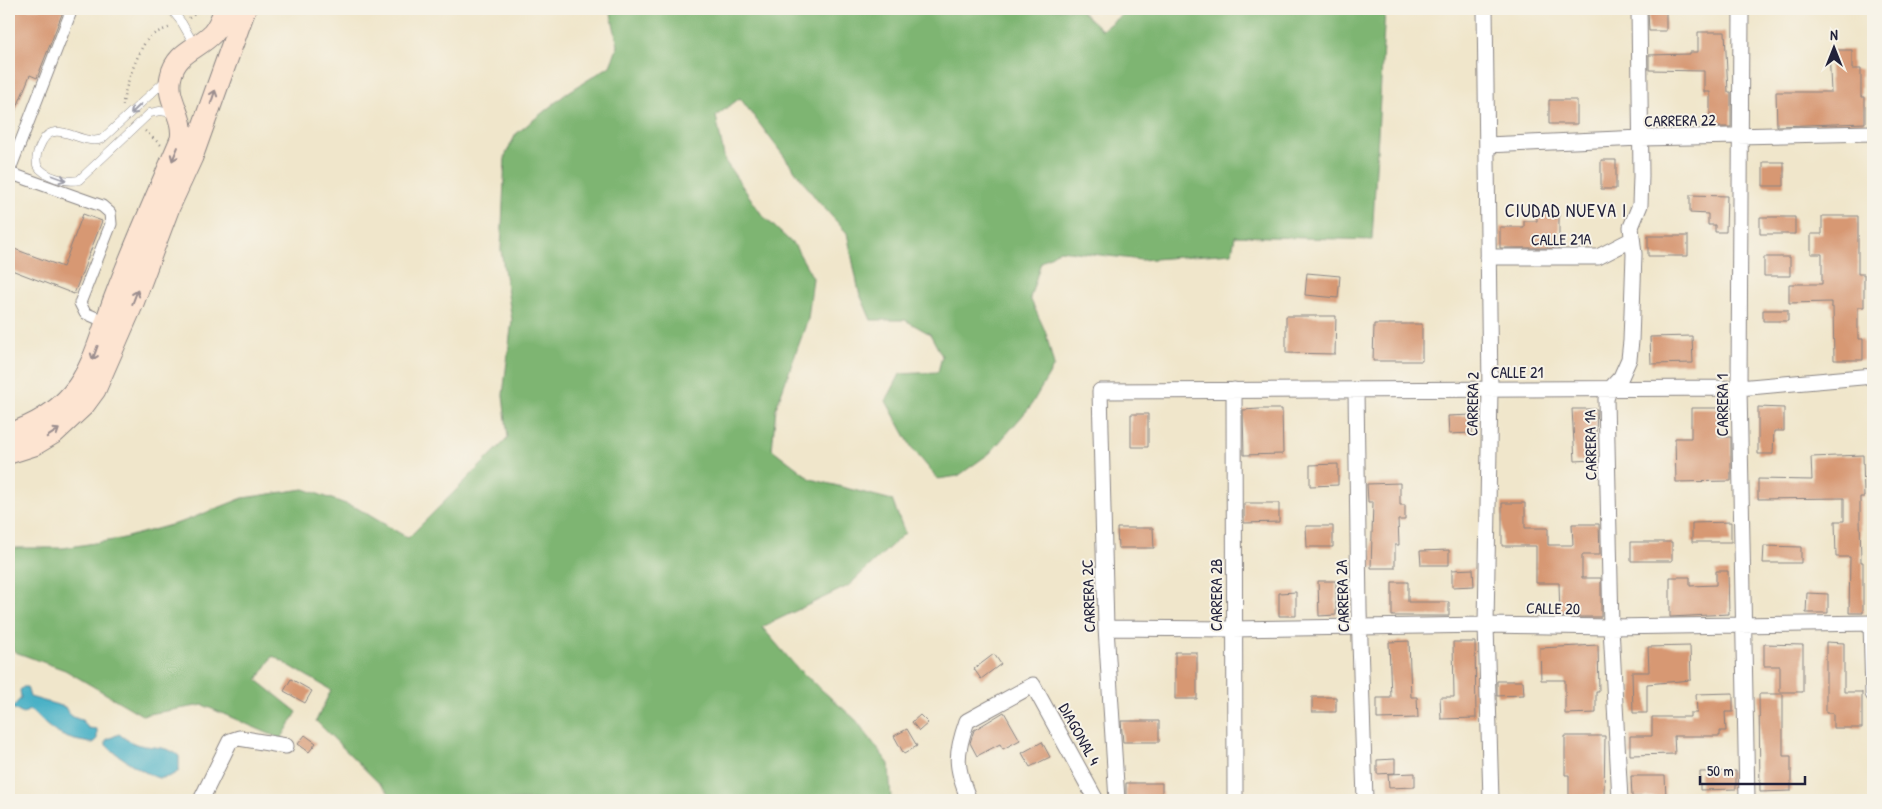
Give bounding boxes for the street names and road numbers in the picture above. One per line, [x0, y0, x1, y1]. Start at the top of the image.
street label: CARRERA 22 [1644, 108, 1717, 132]
street label: CALLE 21A [1531, 227, 1592, 251]
street label: CALLE 21 [1491, 361, 1543, 383]
street label: CARRERA 2 [1460, 371, 1484, 436]
street label: CARRERA 1 [1711, 373, 1733, 436]
street label: CARRERA 1A [1578, 409, 1602, 480]
street label: CARRERA 2C [1076, 559, 1100, 633]
street label: CARRERA 2B [1205, 559, 1227, 631]
street label: CARRERA 2A [1330, 559, 1354, 632]
street label: CALLE 20 [1526, 597, 1580, 619]
street label: DIAGONAL 4 [1054, 699, 1106, 769]

